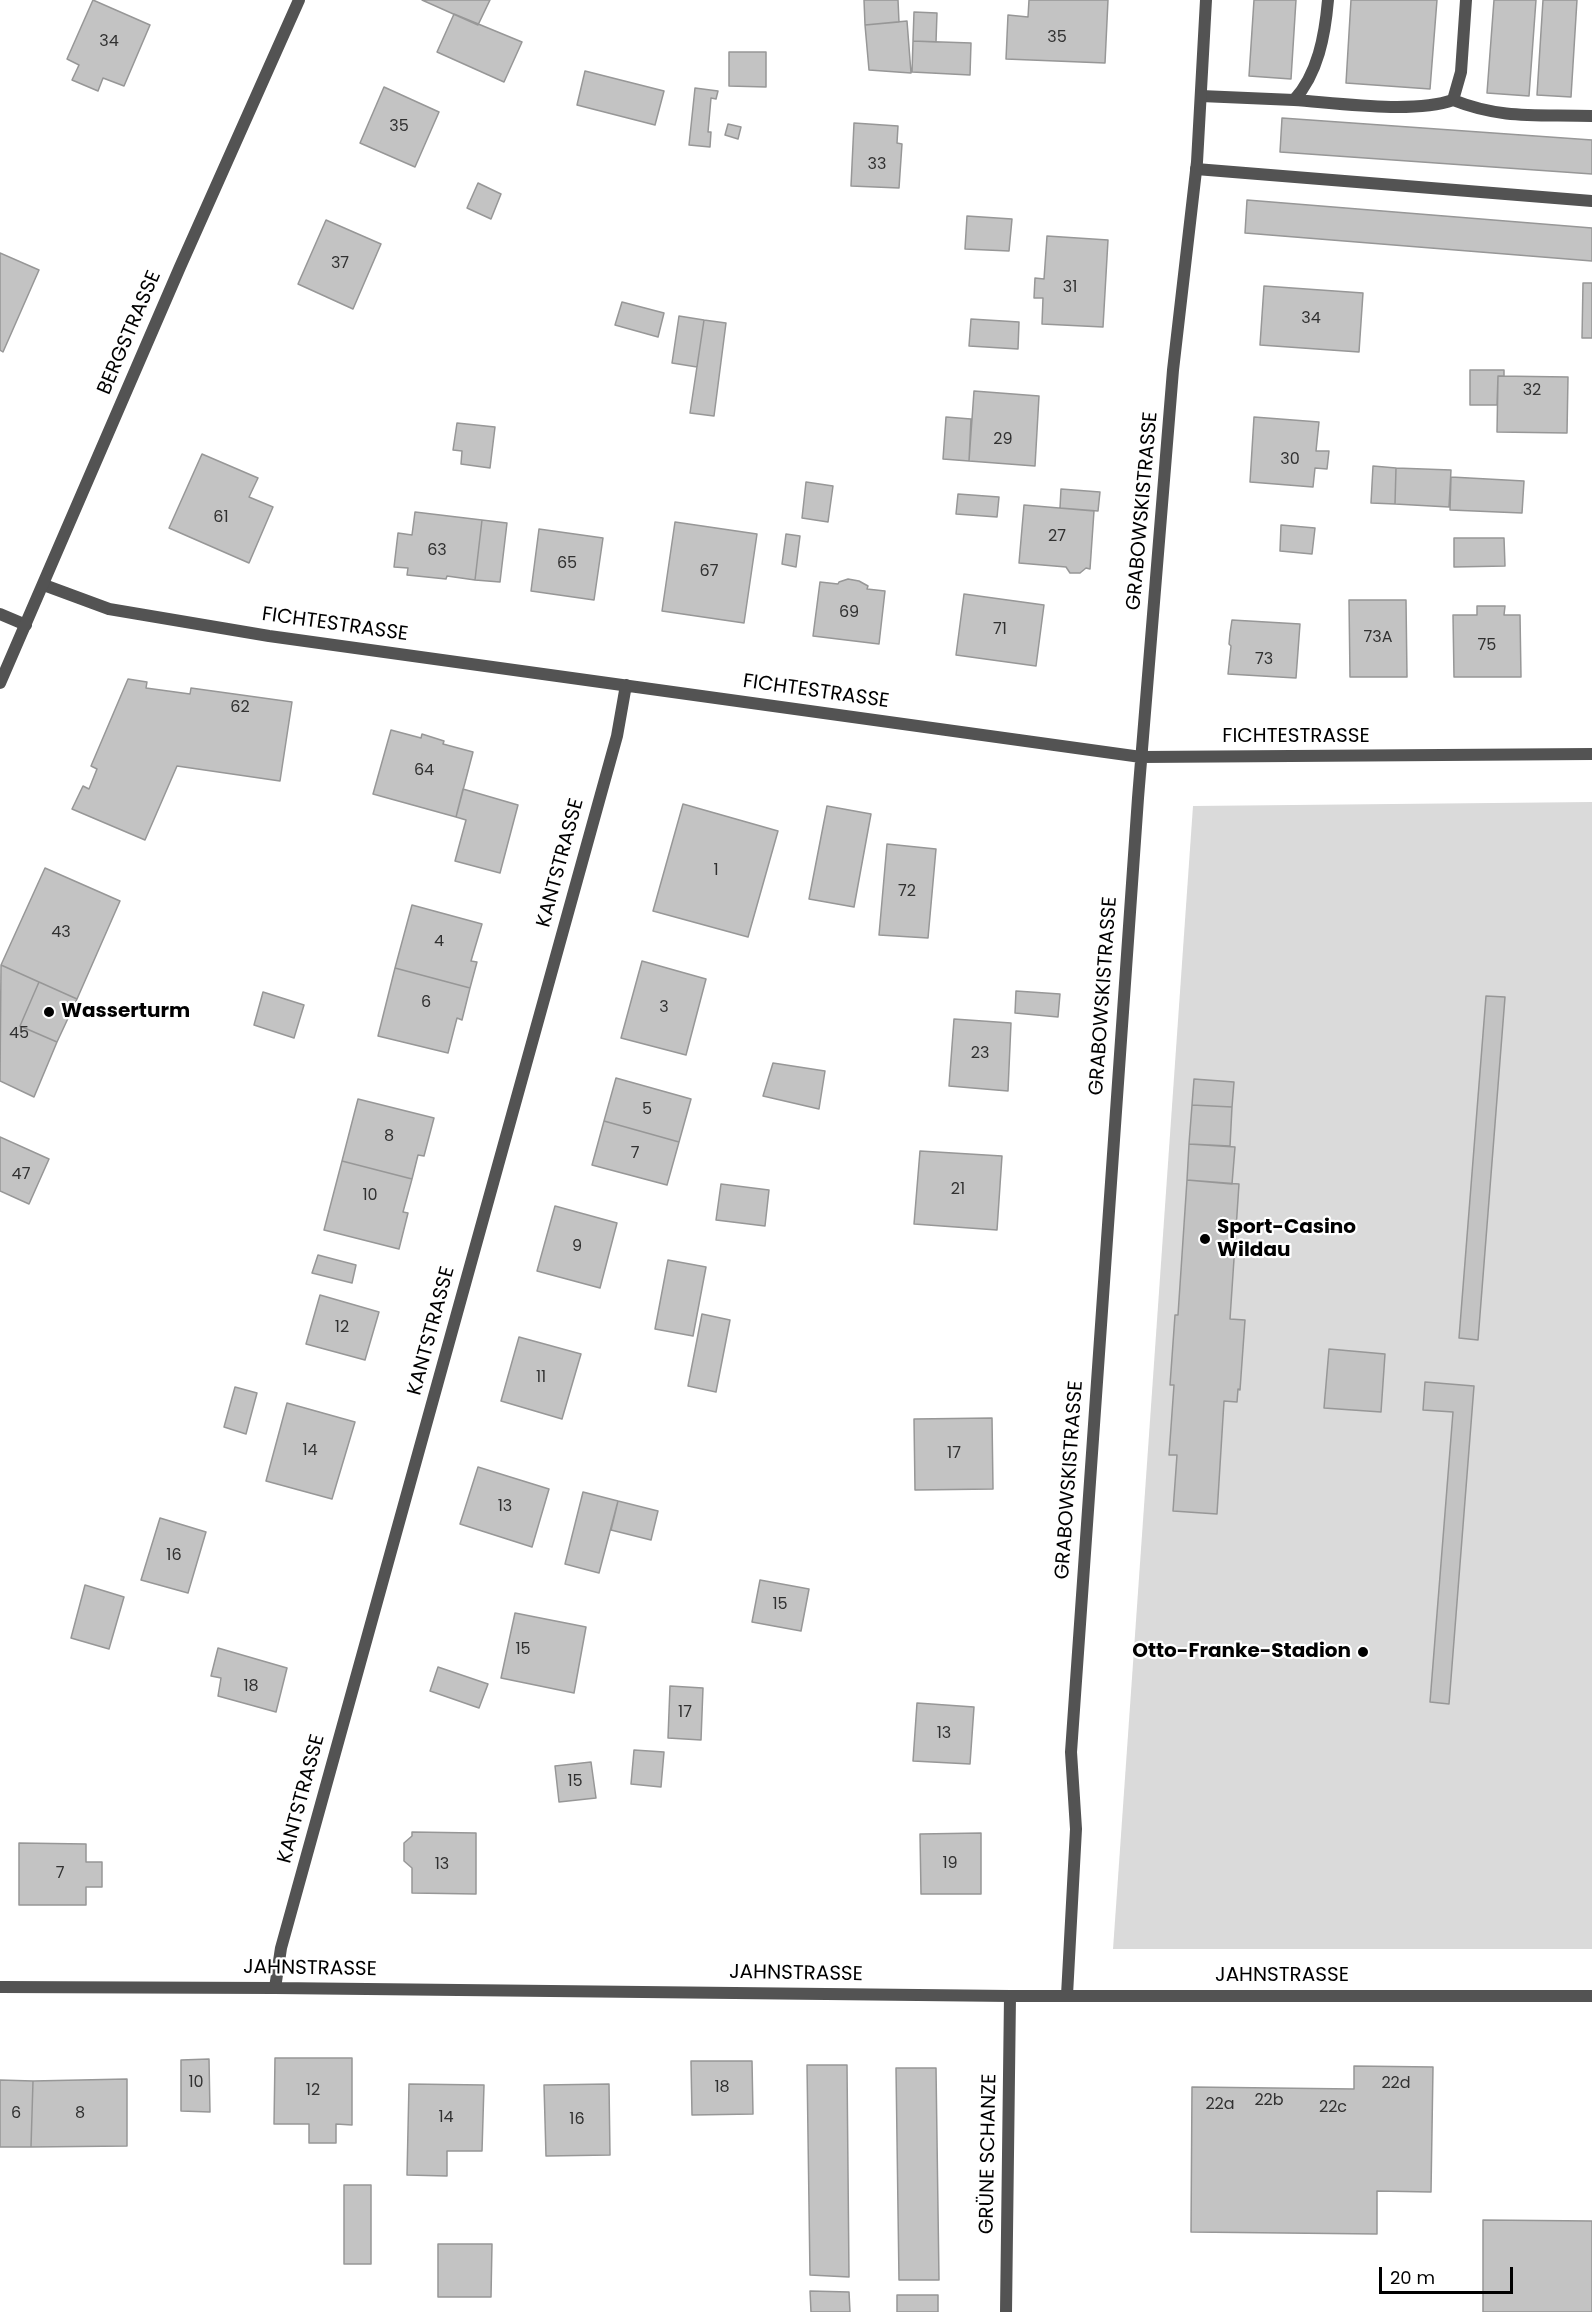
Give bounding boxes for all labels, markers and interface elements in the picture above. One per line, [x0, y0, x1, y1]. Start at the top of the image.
house number: 35 [1047, 28, 1067, 48]
house number: 34 [99, 32, 119, 52]
house number: 35 [389, 117, 409, 137]
house number: 33 [868, 155, 886, 175]
house number: 37 [331, 254, 349, 274]
street label: BERGSTRASSE [93, 267, 167, 399]
house number: 31 [1063, 278, 1077, 298]
house number: 34 [1301, 309, 1321, 329]
house number: 32 [1523, 381, 1541, 401]
street label: GRABOWSKISTRASSE [1122, 411, 1164, 611]
house number: 29 [993, 430, 1013, 450]
house number: 30 [1280, 450, 1300, 470]
house number: 61 [213, 508, 229, 528]
house number: 27 [1048, 527, 1066, 547]
house number: 63 [427, 541, 447, 561]
house number: 65 [557, 554, 577, 574]
house number: 67 [700, 562, 718, 582]
street label: FICHTESTRASSE [260, 603, 410, 647]
house number: 69 [839, 603, 859, 623]
house number: 71 [993, 620, 1007, 640]
house number: 73A [1364, 628, 1392, 648]
house number: 75 [1478, 636, 1496, 656]
house number: 73 [1255, 650, 1273, 670]
street label: FICHTESTRASSE [741, 670, 891, 714]
house number: 62 [230, 698, 250, 718]
street label: FICHTESTRASSE [1222, 725, 1370, 749]
house number: 64 [414, 761, 434, 781]
street label: KANTSTRASSE [532, 796, 590, 930]
house number: 1 [713, 861, 719, 881]
house number: 72 [898, 882, 916, 902]
street label: GRABOWSKISTRASSE [1085, 896, 1123, 1096]
house number: 43 [51, 923, 71, 943]
house number: 4 [434, 932, 444, 952]
house number: 6 [421, 993, 431, 1013]
house number: 3 [659, 998, 669, 1018]
place label: Wasserturm [61, 1000, 190, 1024]
marker: Wasserturm [42, 1005, 56, 1019]
house number: 45 [9, 1024, 29, 1044]
house number: 23 [971, 1044, 989, 1064]
house number: 5 [642, 1100, 652, 1120]
house number: 8 [384, 1127, 394, 1147]
house number: 7 [631, 1144, 639, 1164]
house number: 47 [12, 1165, 30, 1185]
house number: 21 [951, 1180, 965, 1200]
house number: 10 [362, 1186, 378, 1206]
place label: Sport-Casino Wildau [1217, 1216, 1356, 1263]
marker: Sport-Casino Wildau [1198, 1232, 1212, 1246]
house number: 9 [572, 1237, 582, 1257]
street label: KANTSTRASSE [403, 1264, 461, 1398]
house number: 12 [335, 1318, 349, 1338]
house number: 11 [536, 1368, 546, 1388]
street label: GRABOWSKISTRASSE [1051, 1380, 1089, 1580]
house number: 14 [302, 1441, 318, 1461]
house number: 17 [947, 1444, 961, 1464]
house number: 13 [498, 1497, 512, 1517]
house number: 16 [166, 1546, 182, 1566]
house number: 15 [772, 1595, 788, 1615]
house number: 15 [515, 1640, 531, 1660]
place label: Otto-Franke-Stadion [1132, 1640, 1351, 1664]
marker: Otto-Franke-Stadion [1356, 1645, 1370, 1659]
house number: 18 [243, 1677, 259, 1697]
house number: 17 [678, 1703, 692, 1723]
house number: 13 [937, 1724, 951, 1744]
street label: KANTSTRASSE [273, 1732, 331, 1866]
house number: 15 [567, 1772, 583, 1792]
house number: 19 [942, 1854, 958, 1874]
house number: 13 [435, 1855, 449, 1875]
house number: 7 [56, 1864, 64, 1884]
street label: JAHNSTRASSE [243, 1956, 377, 1982]
street label: JAHNSTRASSE [729, 1961, 863, 1987]
street label: JAHNSTRASSE [1215, 1964, 1349, 1988]
house number: 10 [188, 2073, 204, 2093]
street label: GRÜNE SCHANZE [976, 2074, 1002, 2234]
house number: 22d [1381, 2074, 1411, 2094]
house number: 18 [714, 2078, 730, 2098]
house number: 12 [306, 2081, 320, 2101]
house number: 22b [1254, 2091, 1284, 2111]
house number: 22a [1205, 2095, 1235, 2115]
house number: 22c [1319, 2098, 1347, 2118]
house number: 6 [11, 2104, 21, 2124]
house number: 8 [75, 2104, 85, 2124]
house number: 14 [438, 2108, 454, 2128]
house number: 16 [569, 2110, 585, 2130]
scale bar [1382, 2255, 1516, 2293]
text: 20 m [1390, 2265, 1435, 2290]

